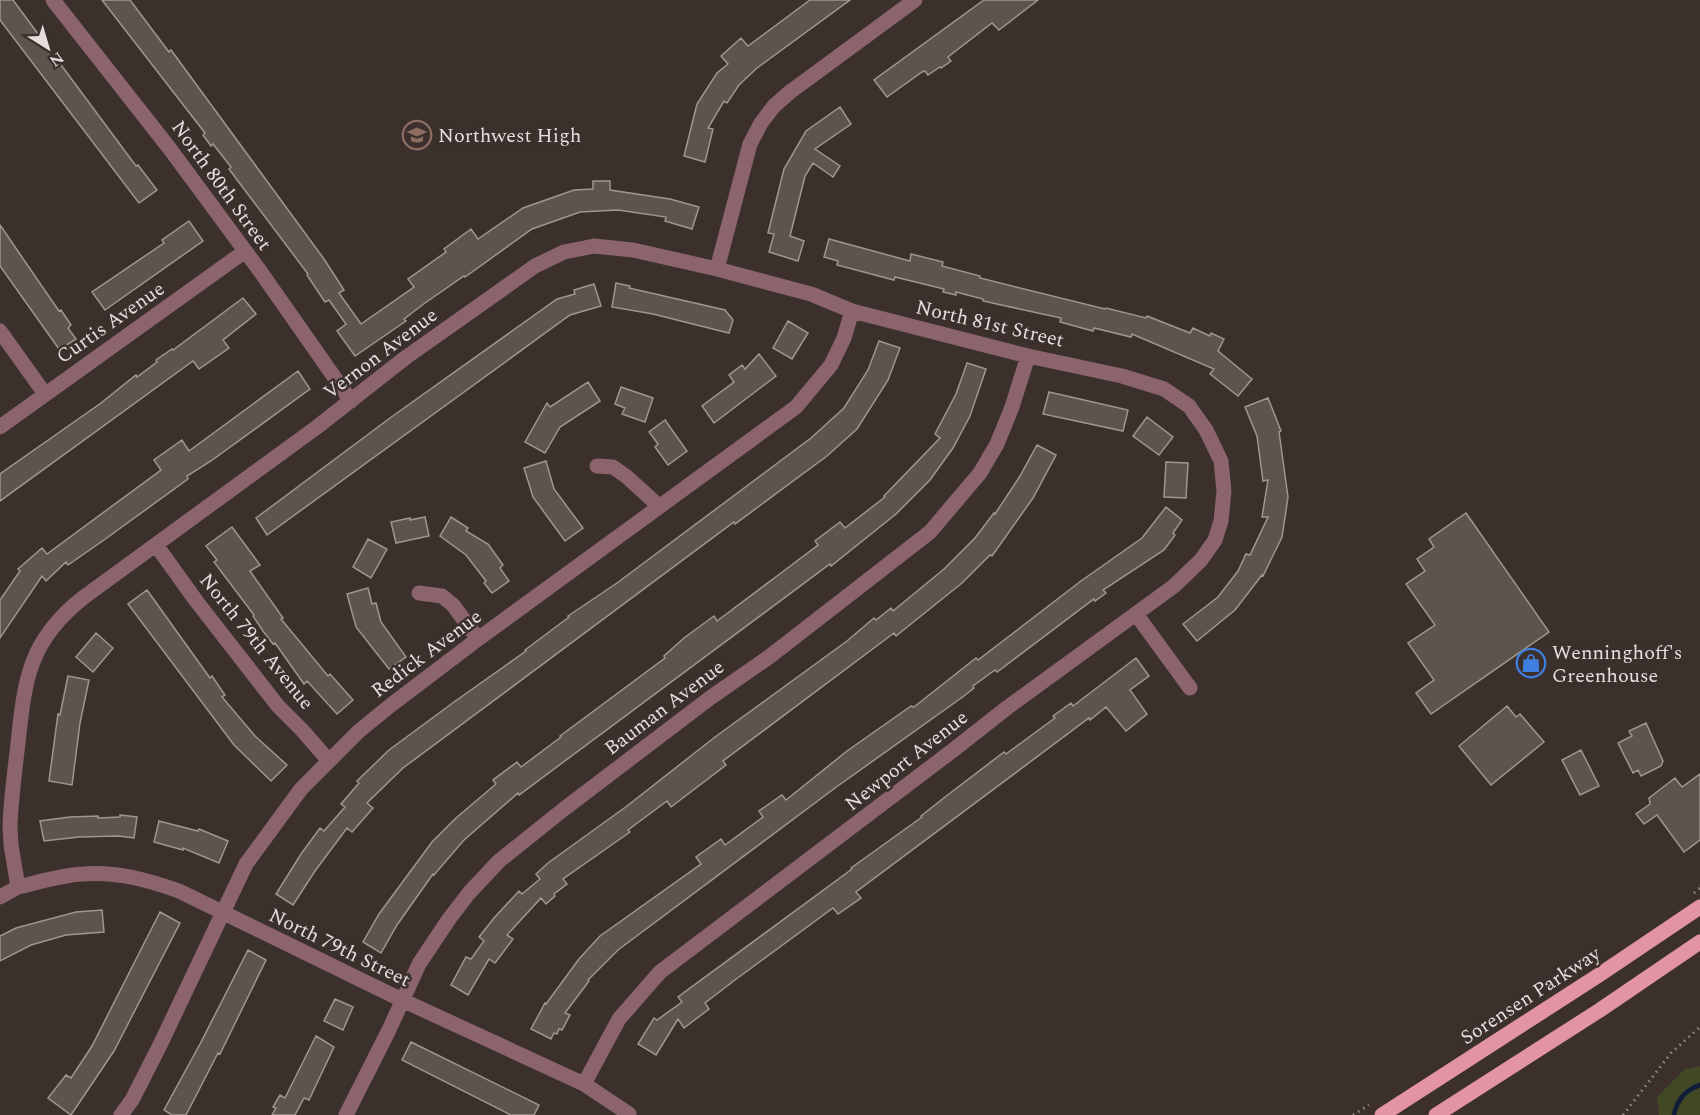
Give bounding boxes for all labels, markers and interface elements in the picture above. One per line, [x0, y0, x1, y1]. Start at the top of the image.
north arrow [18, 18, 78, 78]
text: N [44, 46, 69, 73]
street label: North 80th Street [164, 114, 279, 257]
school or university icon: Northwest High [401, 119, 433, 151]
place label: Northwest High [438, 121, 581, 151]
street label: Curtis Avenue [50, 274, 171, 371]
street label: North 81st Street [913, 292, 1067, 356]
street label: Vernon Avenue [317, 301, 444, 407]
street label: North 79th Avenue [192, 567, 321, 716]
street label: Redick Avenue [365, 602, 488, 706]
place label: Wenninghoff's Greenhouse [1552, 638, 1682, 691]
shop icon: Wenninghoff's Greenhouse [1515, 647, 1547, 679]
street label: Bauman Avenue [598, 653, 731, 763]
street label: Newport Avenue [839, 703, 975, 818]
street label: North 79th Street [263, 901, 416, 995]
street label: Sorensen Parkway [1455, 938, 1608, 1052]

